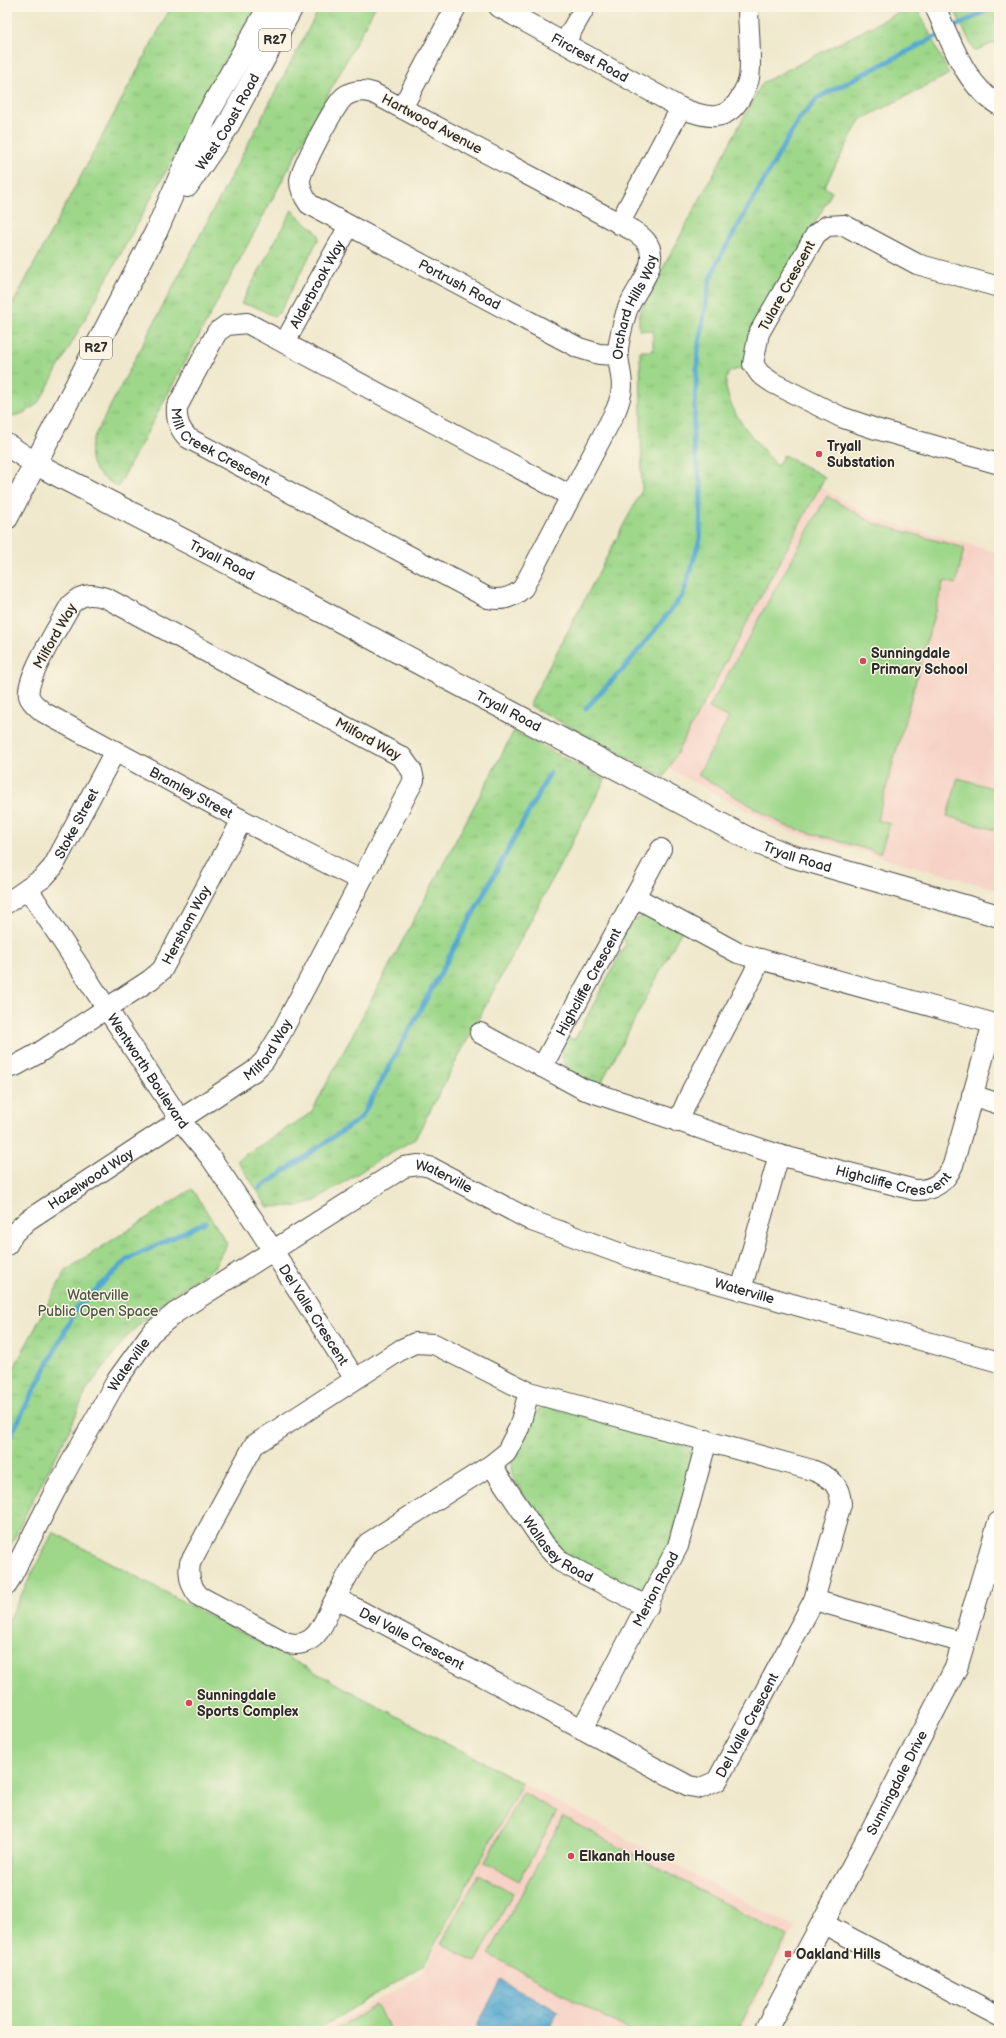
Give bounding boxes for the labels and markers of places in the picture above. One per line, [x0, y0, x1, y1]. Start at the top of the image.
place label: Tryall Substation [827, 438, 895, 471]
marker: Tryall Substation [814, 449, 824, 459]
place label: Sunningdale Primary School [871, 645, 968, 678]
marker: Sunningdale Primary School [858, 656, 868, 666]
place label: Sunningdale Sports Complex [197, 1687, 299, 1720]
marker: Sunningdale Sports Complex [184, 1698, 194, 1708]
place label: Elkanah House [579, 1848, 675, 1865]
marker: Elkanah House [566, 1851, 576, 1861]
place label: Oakland Hills [796, 1946, 881, 1963]
marker: Oakland Hills [783, 1949, 793, 1959]

